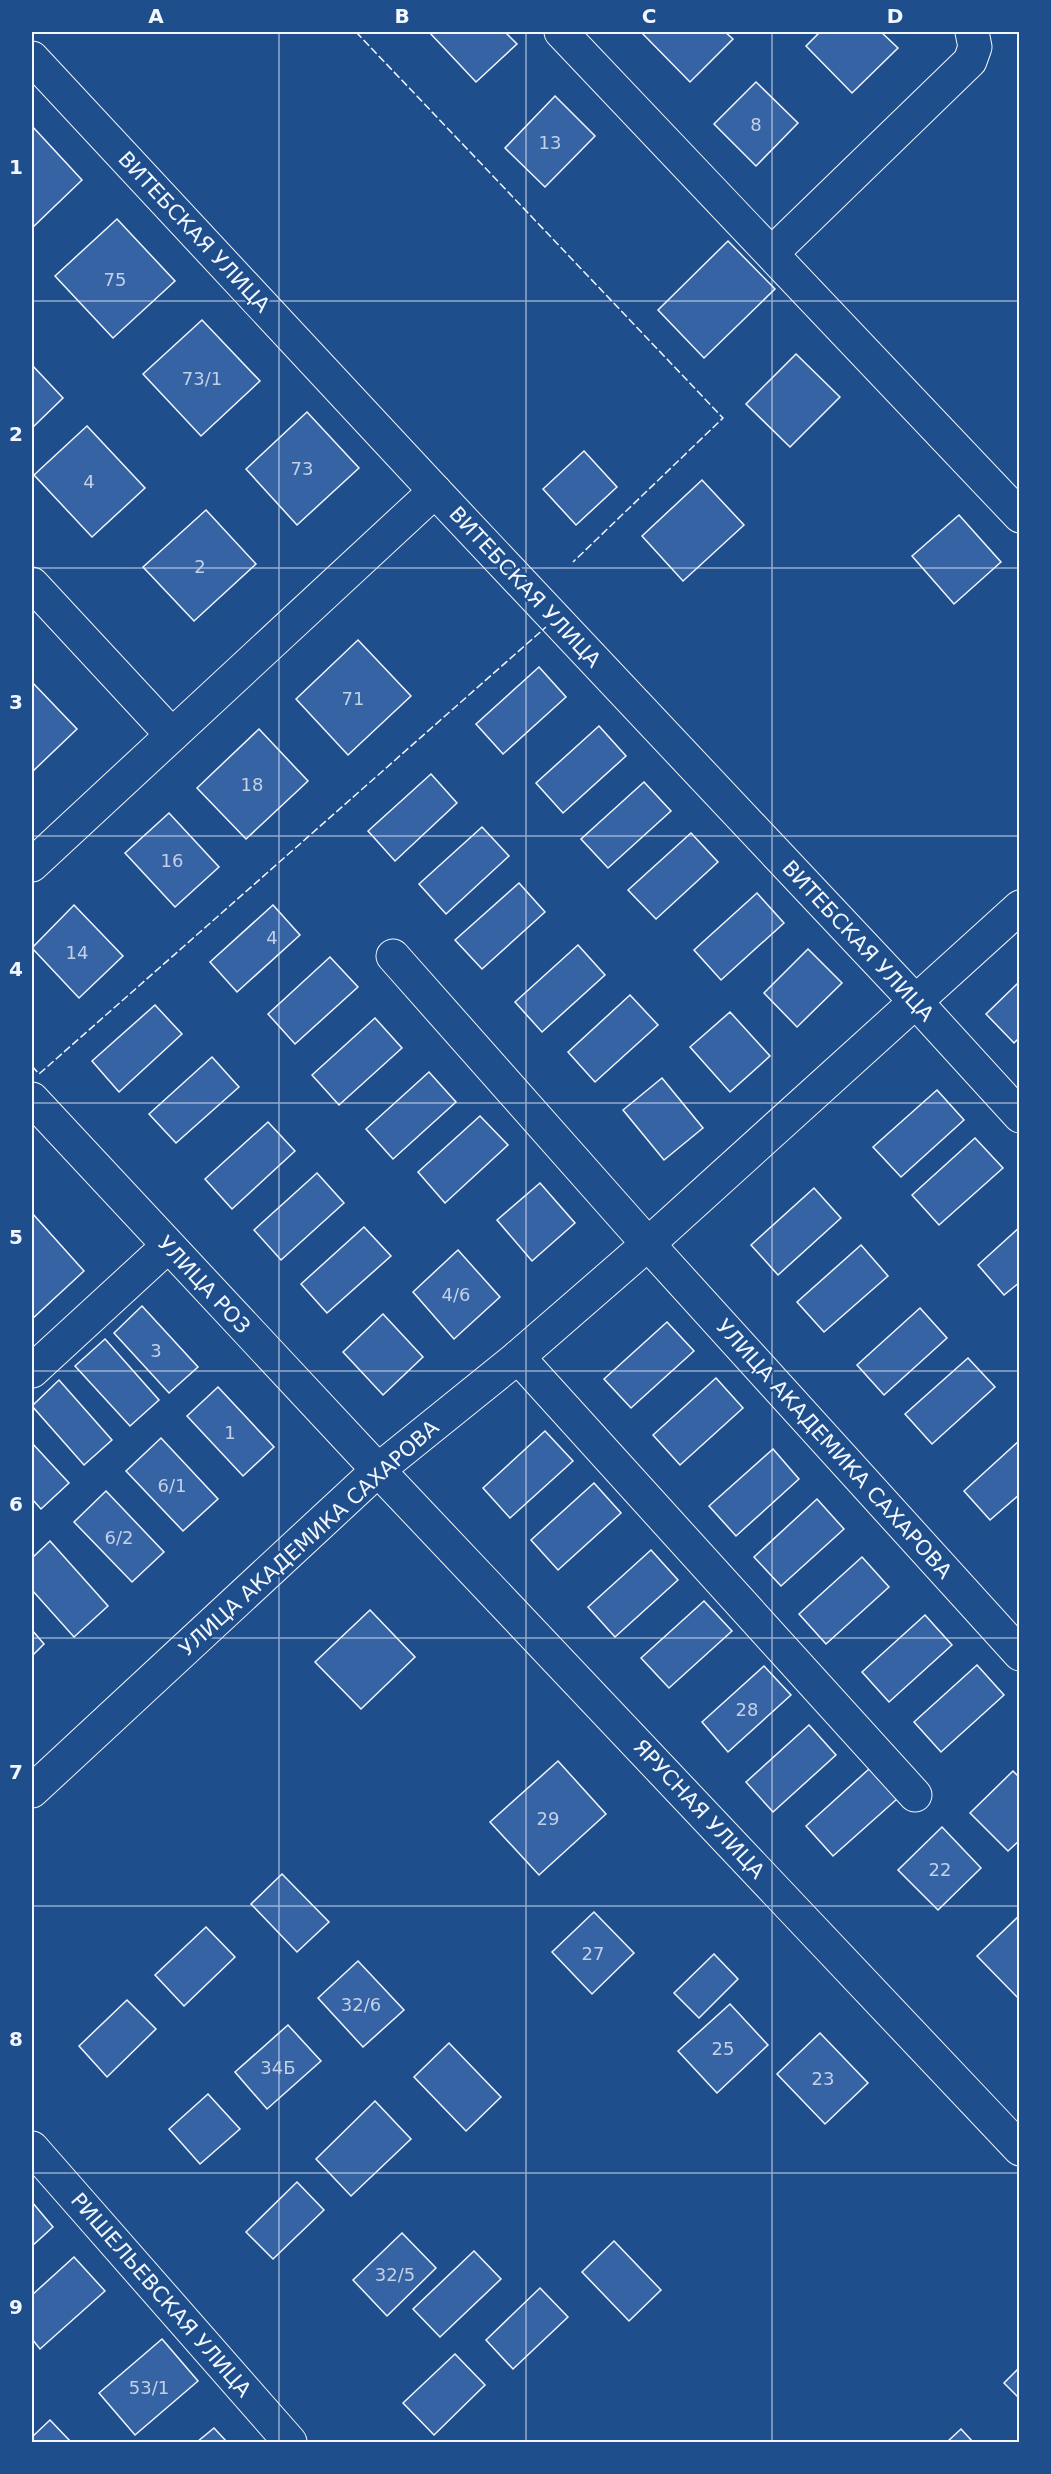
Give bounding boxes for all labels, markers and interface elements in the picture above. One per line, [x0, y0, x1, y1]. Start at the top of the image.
text: A [148, 4, 164, 28]
text: B [394, 4, 410, 28]
text: C [642, 4, 656, 28]
text: D [887, 4, 903, 28]
house number: 8 [750, 114, 762, 135]
house number: 13 [539, 132, 561, 153]
street label: ВИТЕБСКАЯ УЛИЦА [113, 147, 275, 318]
text: 1 [9, 155, 23, 179]
house number: 75 [104, 269, 126, 290]
house number: 73/1 [182, 368, 222, 389]
text: 2 [9, 422, 23, 446]
house number: 73 [291, 458, 313, 479]
house number: 4 [83, 471, 95, 492]
street label: ВИТЕБСКАЯ УЛИЦА [444, 502, 606, 673]
house number: 2 [194, 556, 206, 577]
house number: 71 [342, 688, 364, 709]
text: 3 [9, 690, 23, 714]
house number: 18 [241, 774, 263, 795]
house number: 16 [161, 850, 183, 871]
street label: ВИТЕБСКАЯ УЛИЦА [777, 856, 939, 1027]
house number: 4 [266, 927, 278, 948]
house number: 14 [66, 942, 88, 963]
text: 4 [9, 957, 23, 981]
text: 5 [9, 1225, 23, 1249]
street label: УЛИЦА РОЗ [153, 1231, 255, 1339]
house number: 4/6 [442, 1284, 470, 1305]
street label: УЛИЦА АКАДЕМИКА САХАРОВА [711, 1314, 957, 1584]
house number: 3 [150, 1340, 162, 1361]
street label: УЛИЦА АКАДЕМИКА САХАРОВА [174, 1415, 444, 1661]
house number: 1 [224, 1422, 236, 1443]
house number: 6/1 [158, 1475, 186, 1496]
text: 6 [9, 1492, 23, 1516]
house number: 6/2 [105, 1527, 133, 1548]
house number: 28 [736, 1699, 758, 1720]
street label: ЯРУСНАЯ УЛИЦА [628, 1735, 770, 1884]
text: 7 [9, 1760, 23, 1784]
house number: 29 [537, 1808, 559, 1829]
house number: 22 [929, 1859, 951, 1880]
house number: 27 [582, 1943, 604, 1964]
house number: 32/6 [341, 1994, 381, 2015]
text: 8 [9, 2027, 23, 2051]
house number: 25 [712, 2038, 734, 2059]
house number: 34Б [260, 2057, 296, 2078]
house number: 23 [812, 2068, 834, 2089]
street label: РИШЕЛЬЕВСКАЯ УЛИЦА [66, 2188, 256, 2402]
house number: 32/5 [375, 2264, 415, 2285]
text: 9 [9, 2295, 23, 2319]
house number: 53/1 [129, 2377, 169, 2398]

